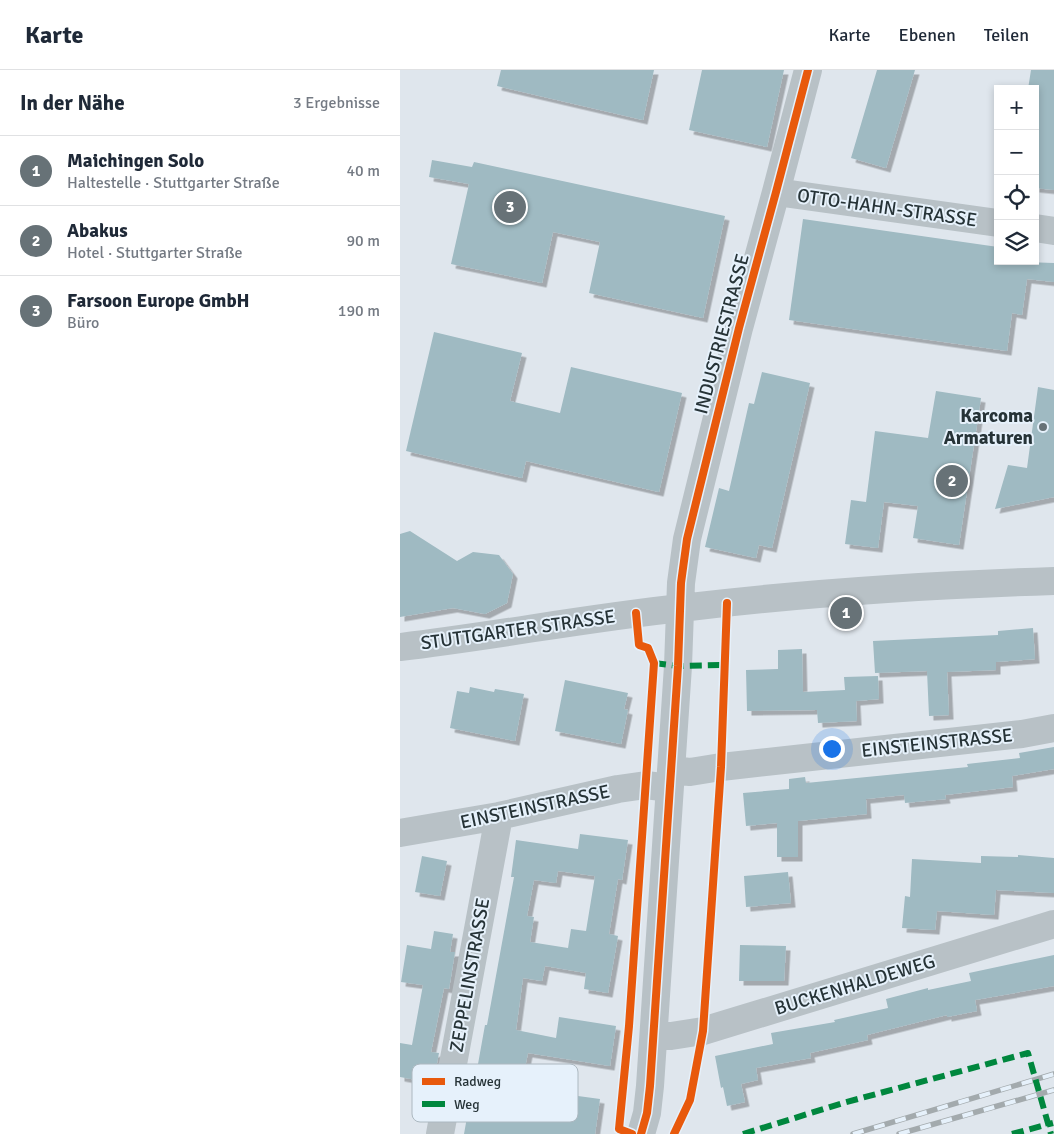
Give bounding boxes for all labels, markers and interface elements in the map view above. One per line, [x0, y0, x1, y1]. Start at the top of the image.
text: Karte [25, 20, 83, 50]
text: Karte [828, 24, 870, 46]
text: Ebenen [898, 24, 956, 46]
text: Teilen [984, 24, 1029, 46]
map controls [994, 85, 1039, 265]
button: + [994, 85, 1039, 130]
text: In der Nähe [20, 90, 125, 116]
text: 3 Ergebnisse [293, 93, 380, 113]
button: − [994, 130, 1039, 175]
text: Maichingen Solo [67, 149, 204, 173]
text: 1 [32, 161, 40, 181]
text: 40 m [346, 161, 380, 181]
text: Haltestelle · Stuttgarter Straße [67, 173, 280, 193]
button: locate [994, 175, 1039, 220]
street label: OTTO-HAHN-STRASSE [796, 184, 978, 232]
pin: 3 [494, 188, 526, 226]
text: Abakus [67, 219, 128, 243]
button: layers [994, 220, 1039, 265]
text: 2 [32, 231, 40, 251]
text: 90 m [346, 231, 380, 251]
text: Hotel · Stuttgarter Straße [67, 243, 242, 263]
street label: INDUSTRIESTRASSE [689, 251, 755, 417]
text: Farsoon Europe GmbH [67, 289, 250, 313]
text: 3 [32, 301, 40, 321]
text: 190 m [338, 301, 380, 321]
text: Büro [67, 313, 99, 333]
place label: Karcoma Armaturen [944, 404, 1033, 450]
marker: Karcoma Armaturen [1037, 421, 1049, 433]
pin: 2 [936, 462, 968, 500]
pin: 1 [830, 594, 862, 632]
street label: STUTTGARTER STRASSE [419, 604, 617, 656]
street label: EINSTEINSTRASSE [860, 723, 1014, 763]
your location [819, 736, 845, 762]
street label: EINSTEINSTRASSE [458, 779, 612, 835]
street label: ZEPPELINSTRASSE [445, 896, 495, 1054]
street label: BUCKENHALDEWEG [772, 949, 938, 1021]
legend [412, 1064, 578, 1122]
text: Radweg [454, 1073, 501, 1090]
text: Weg [454, 1096, 480, 1113]

